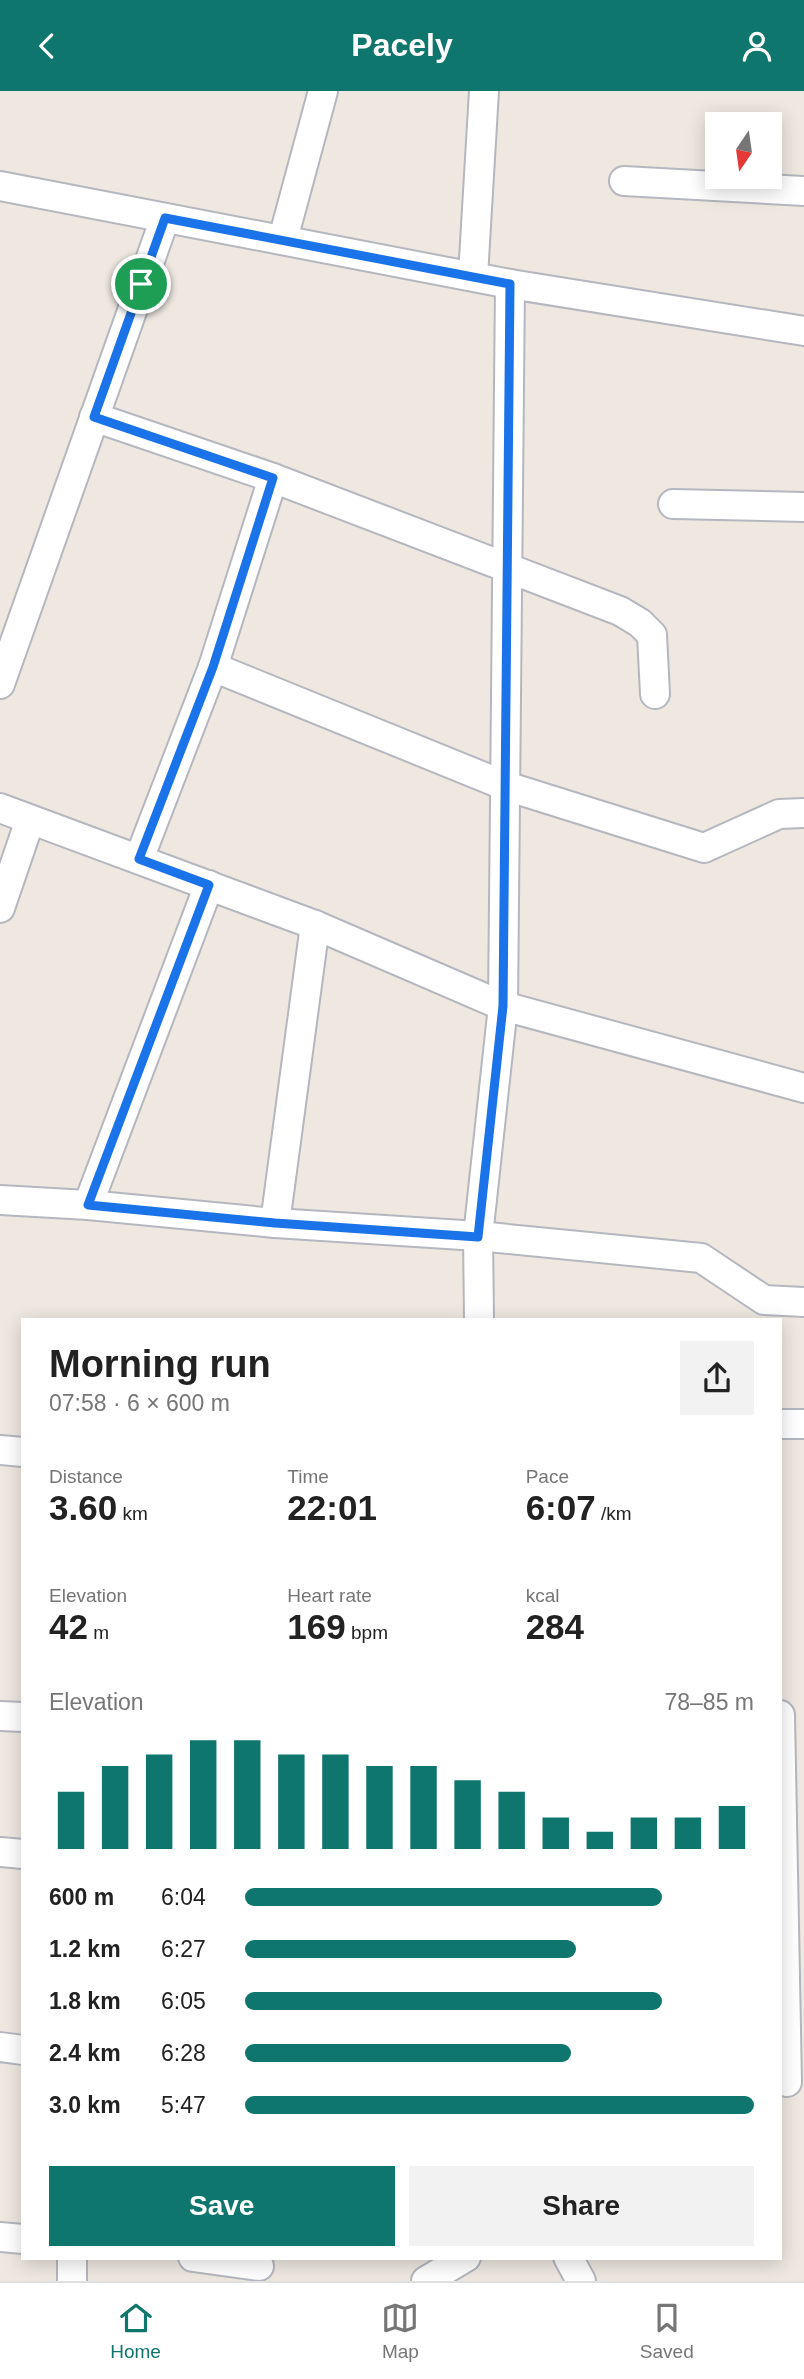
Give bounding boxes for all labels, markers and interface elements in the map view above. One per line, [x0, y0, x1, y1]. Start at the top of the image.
icon: back [28, 27, 66, 65]
text: Pacely [351, 27, 453, 63]
icon: person [738, 27, 776, 65]
north arrow [705, 112, 782, 189]
map controls [705, 112, 782, 189]
pin [111, 254, 171, 314]
icon: arrive [122, 265, 160, 303]
button: share [680, 1341, 754, 1415]
text: Morning run [49, 1343, 271, 1385]
text: 07:58 · 6 × 600 m [49, 1390, 230, 1416]
text: Distance [49, 1466, 123, 1487]
text: Time [287, 1466, 329, 1487]
text: Pace [526, 1466, 569, 1487]
text: 3.60 [49, 1488, 117, 1527]
text: 22:01 [287, 1488, 377, 1527]
text: 6:07 [526, 1488, 596, 1527]
text: km [117, 1503, 148, 1524]
text: /km [596, 1503, 632, 1524]
text: Elevation [49, 1585, 127, 1606]
text: Heart rate [287, 1585, 372, 1606]
text: kcal [526, 1585, 559, 1606]
text: 42 [49, 1607, 88, 1646]
text: 169 [287, 1607, 346, 1646]
text: 284 [526, 1607, 584, 1646]
text: m [88, 1622, 109, 1643]
text: bpm [346, 1622, 388, 1643]
text: Elevation [49, 1689, 144, 1715]
text: 78–85 m [664, 1689, 754, 1715]
text: 600 m [49, 1884, 114, 1910]
text: 6:04 [161, 1884, 206, 1910]
text: 1.2 km [49, 1936, 121, 1962]
text: 6:27 [161, 1936, 206, 1962]
text: 1.8 km [49, 1988, 121, 2014]
text: 6:05 [161, 1988, 206, 2014]
text: 2.4 km [49, 2040, 121, 2066]
text: 6:28 [161, 2040, 206, 2066]
text: 3.0 km [49, 2092, 121, 2118]
text: 5:47 [161, 2092, 206, 2118]
button: Save [49, 2166, 395, 2246]
button: Share [409, 2166, 754, 2246]
tab: Home [110, 2299, 161, 2363]
tab: Map [381, 2299, 419, 2363]
tab: Saved [640, 2299, 694, 2363]

